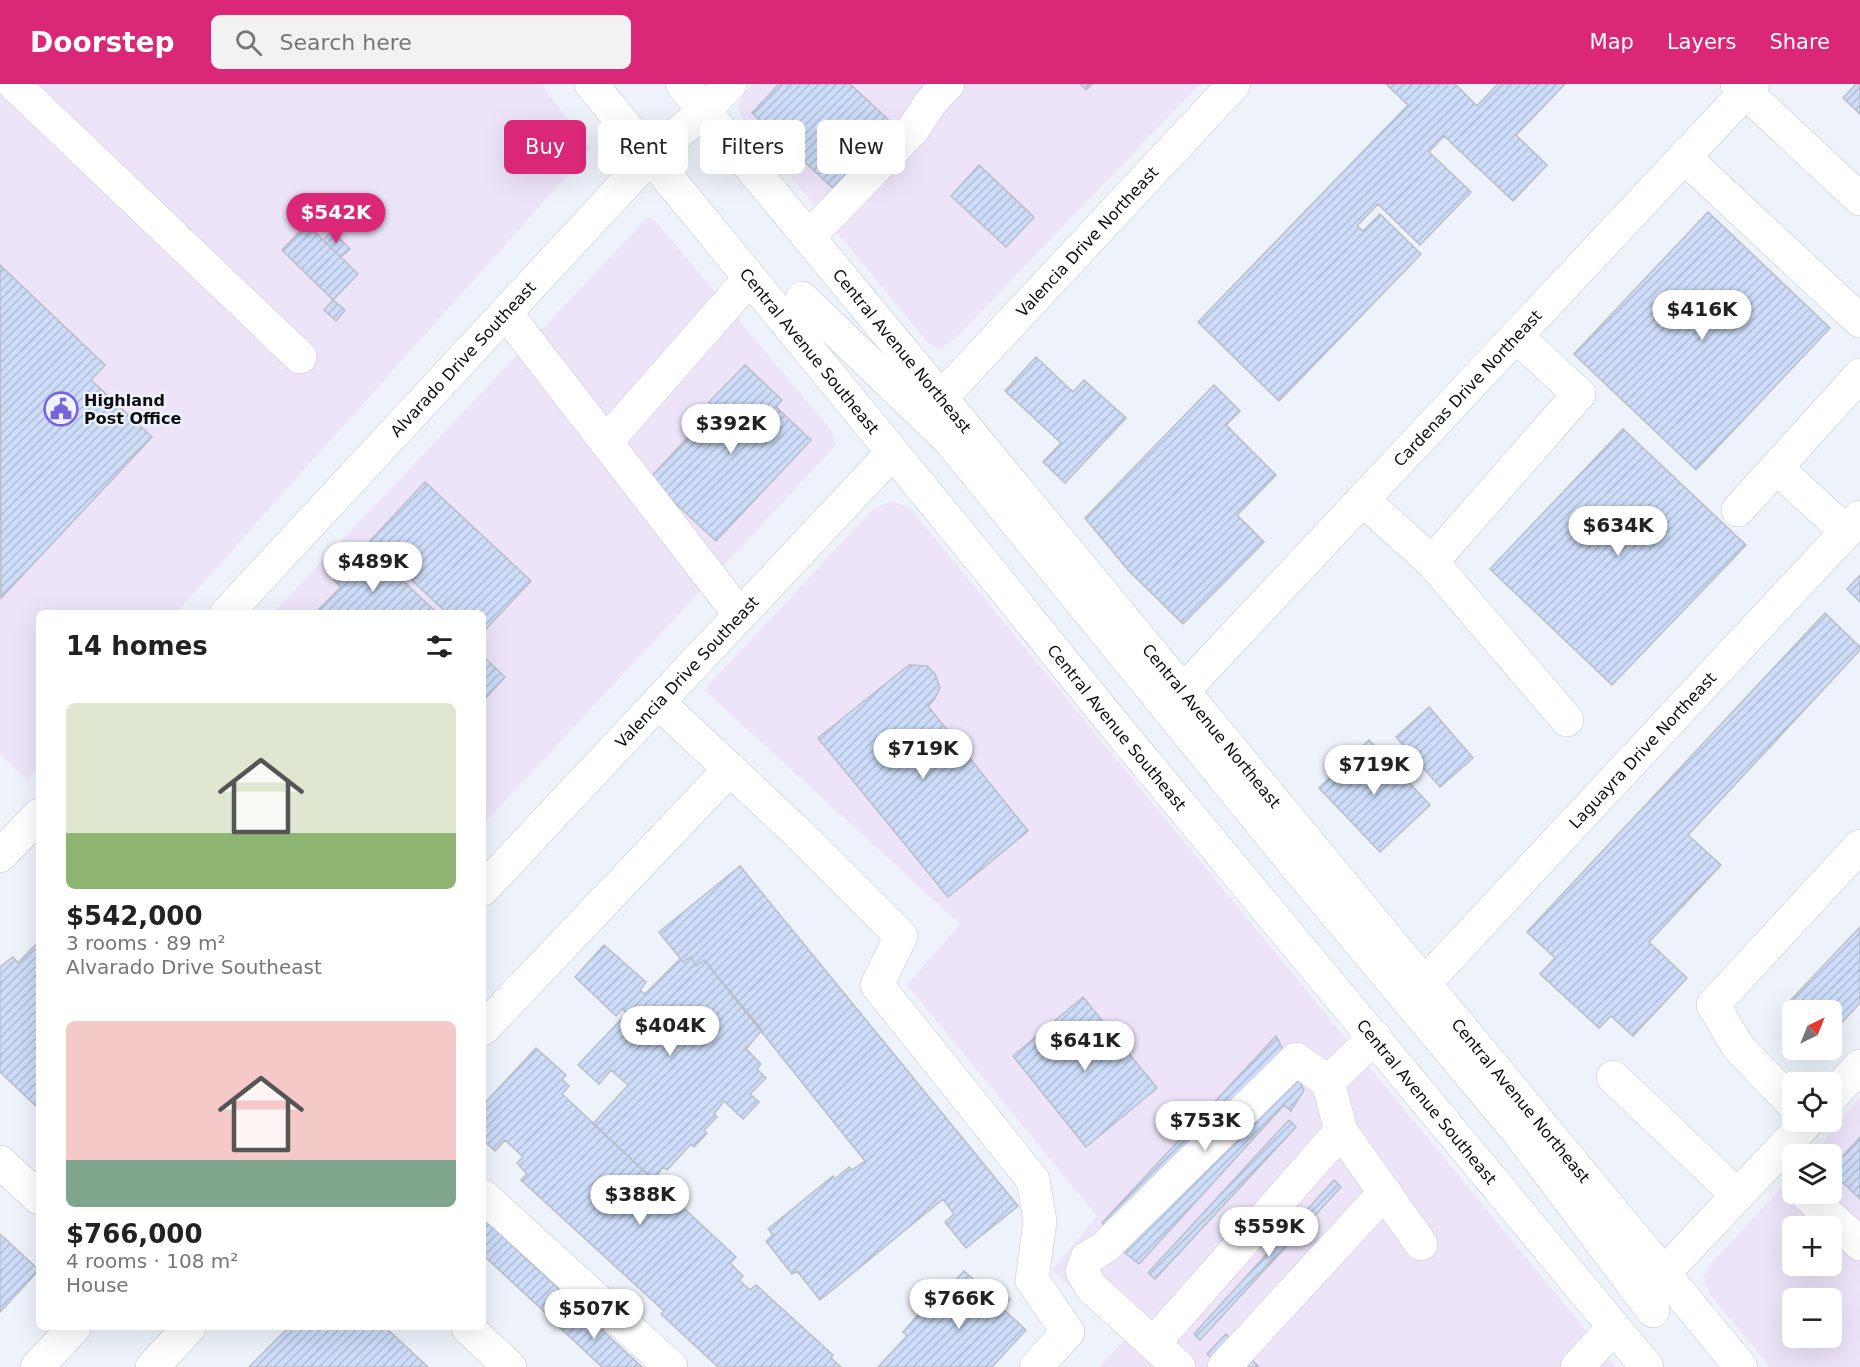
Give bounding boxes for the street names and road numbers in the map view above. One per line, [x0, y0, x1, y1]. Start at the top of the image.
street label: Valencia Drive Northeast [1012, 162, 1162, 321]
street label: Central Avenue Southeast [736, 264, 883, 438]
street label: Central Avenue Northeast [829, 265, 975, 437]
street label: Alvarado Drive Southeast [386, 277, 539, 440]
street label: Cardenas Drive Northeast [1390, 306, 1545, 470]
street label: Valencia Drive Southeast [611, 592, 762, 751]
street label: Central Avenue Northeast [1138, 640, 1285, 812]
street label: Central Avenue Southeast [1044, 641, 1191, 814]
street label: Laguayra Drive Northeast [1565, 668, 1720, 832]
street label: Central Avenue Southeast [1353, 1015, 1501, 1188]
street label: Central Avenue Northeast [1448, 1015, 1594, 1186]

